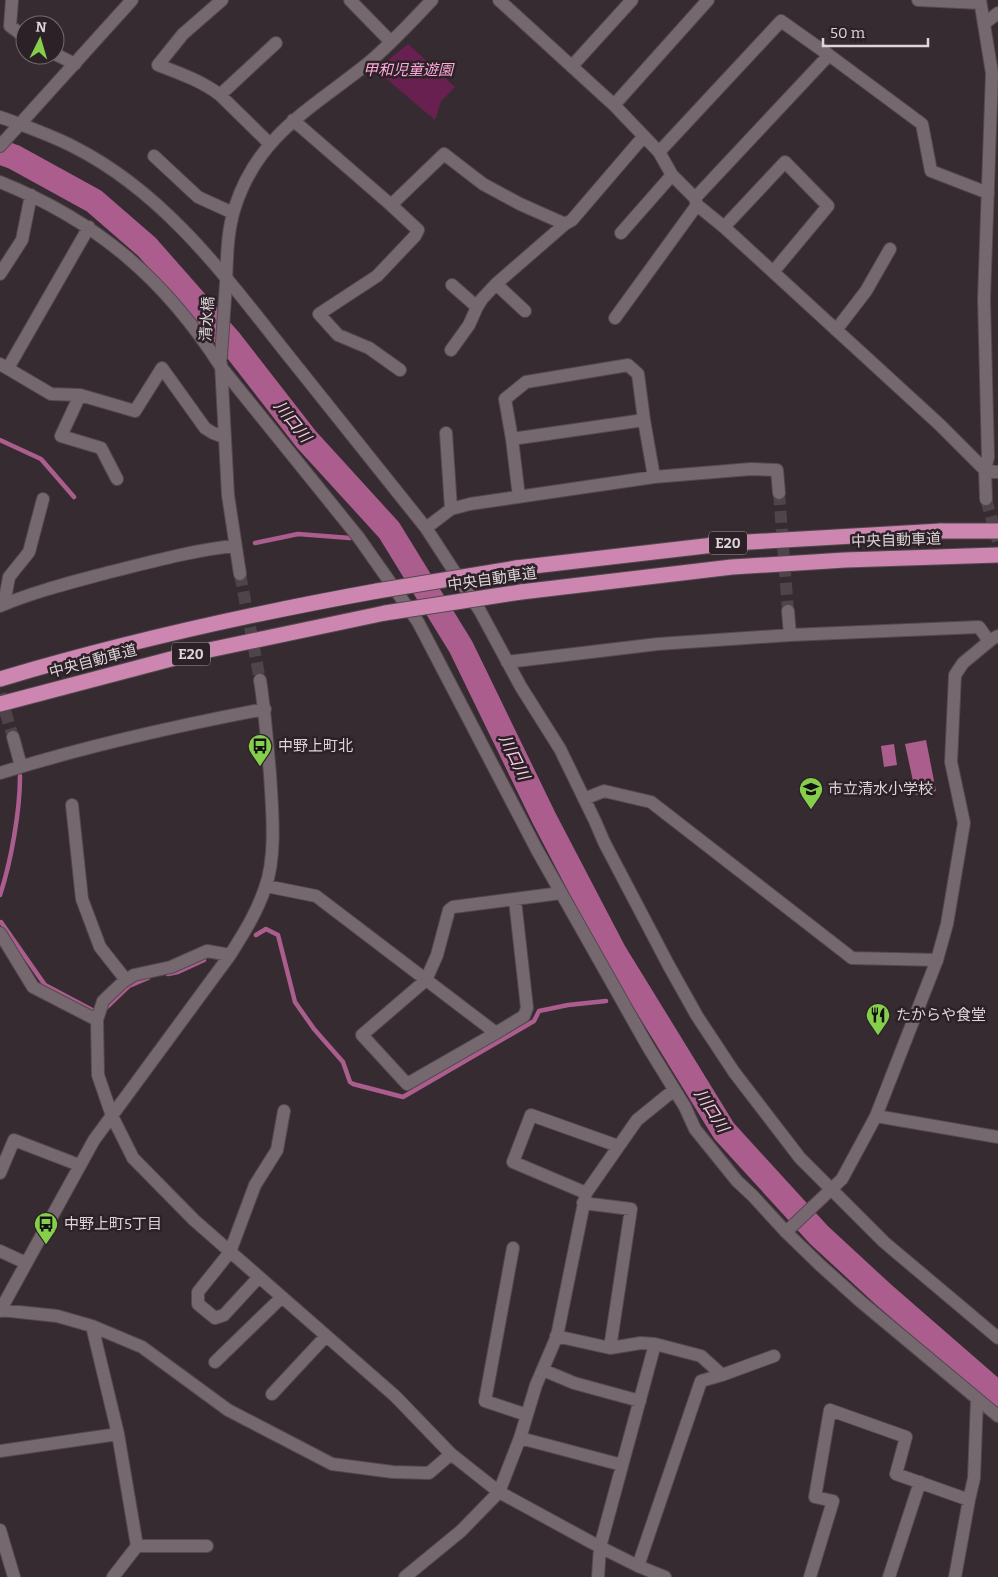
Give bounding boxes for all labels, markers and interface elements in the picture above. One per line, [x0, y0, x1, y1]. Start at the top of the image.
north arrow [15, 15, 65, 65]
scale bar [823, 15, 928, 47]
text: N [35, 19, 47, 37]
text: 50 m [830, 24, 866, 42]
park label: 甲和児童遊園 [363, 61, 455, 79]
street label: 清水橋 [196, 296, 218, 342]
water label: 川口川 [270, 397, 316, 447]
street label: 中央自動車道 [851, 529, 941, 551]
road number: E20 [709, 532, 747, 554]
street label: 中央自動車道 [446, 564, 538, 594]
street label: 中央自動車道 [47, 641, 139, 681]
road number: E20 [172, 642, 210, 666]
water label: 川口川 [495, 731, 534, 785]
bus stop icon: 中野上町北 [247, 733, 273, 767]
place label: 中野上町北 [278, 737, 353, 755]
school or university icon: 市立清水小学校 [798, 776, 824, 810]
place label: 市立清水小学校 [828, 780, 933, 798]
restaurant icon: たからや食堂 [865, 1002, 891, 1036]
place label: たからや食堂 [896, 1006, 986, 1024]
water label: 川口川 [691, 1085, 734, 1137]
bus stop icon: 中野上町5丁目 [33, 1211, 59, 1245]
place label: 中野上町5丁目 [64, 1215, 162, 1233]

